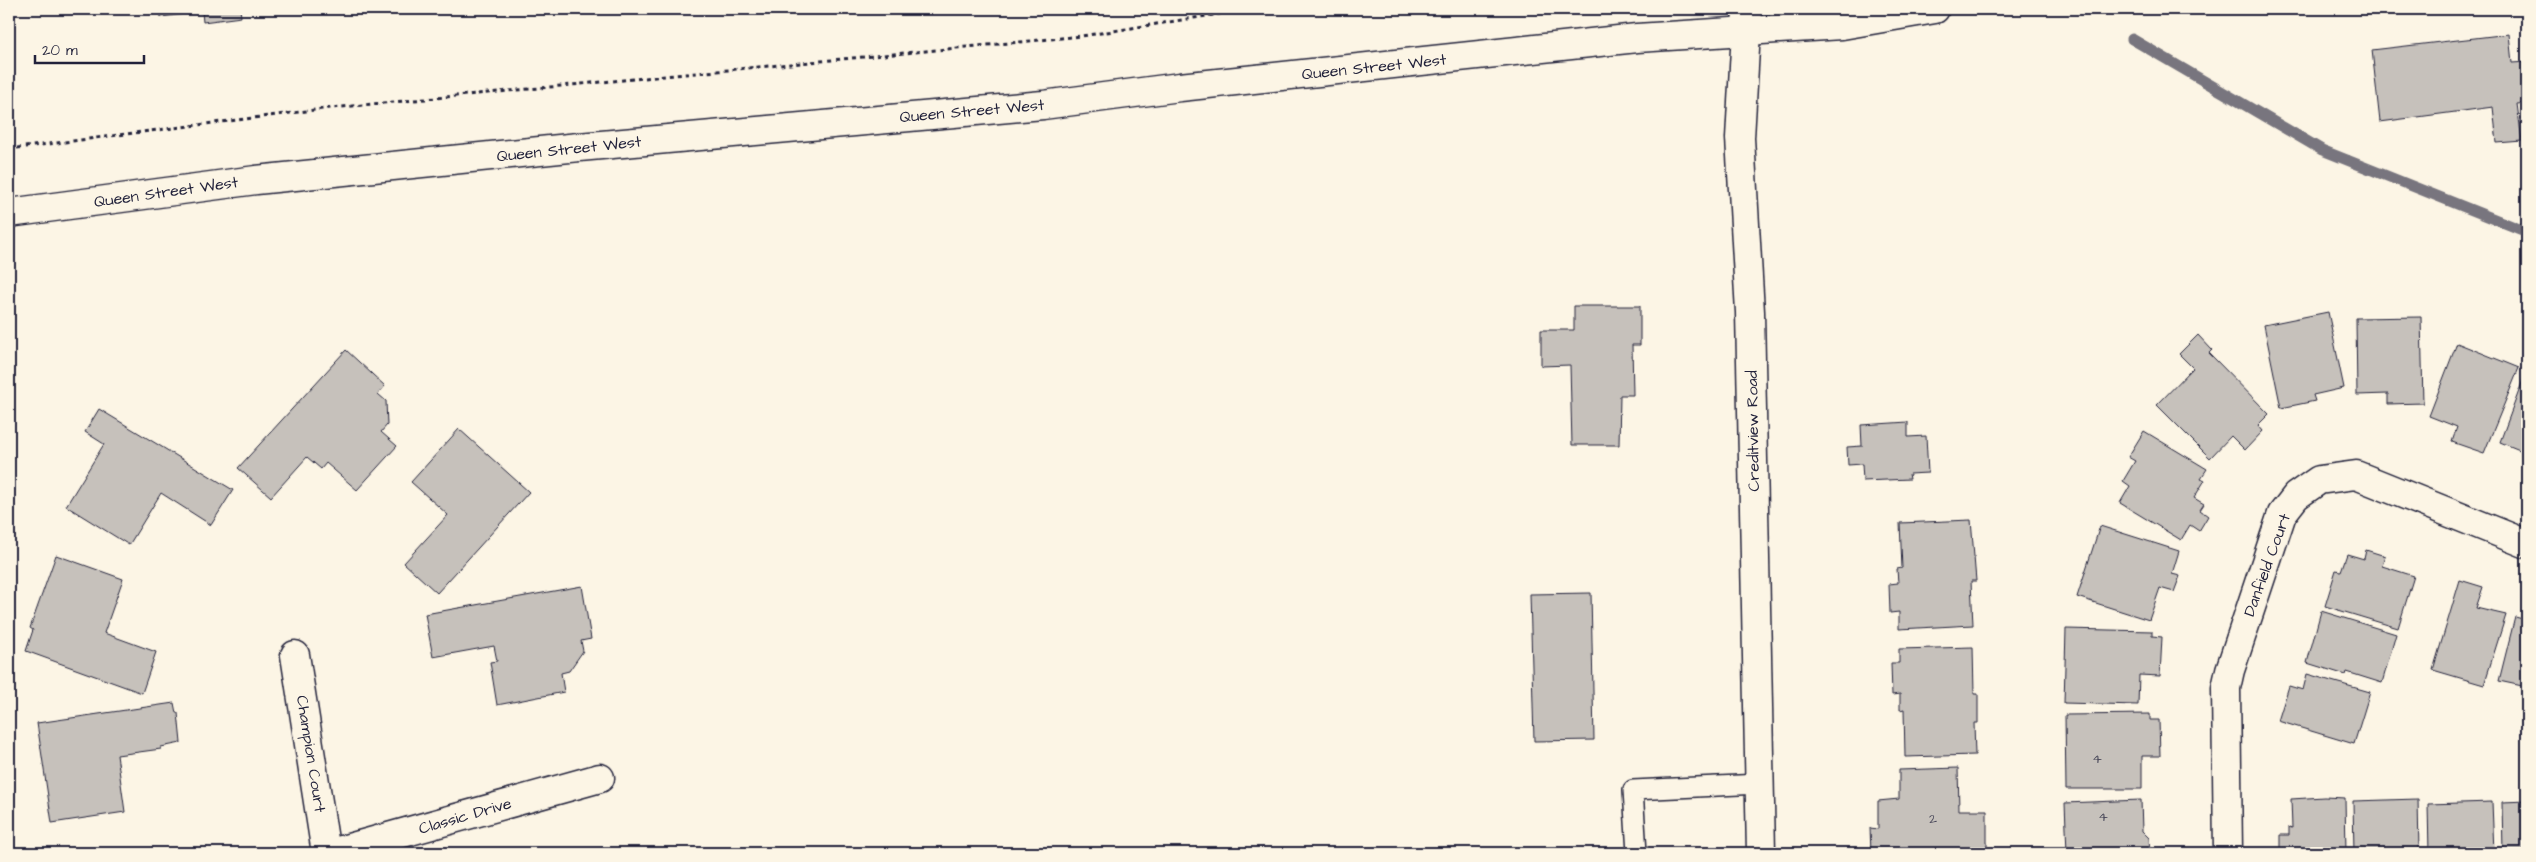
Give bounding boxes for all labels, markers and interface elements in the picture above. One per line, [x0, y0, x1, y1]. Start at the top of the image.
scale bar [35, 32, 144, 64]
text: 20 m [42, 40, 78, 61]
street label: Queen Street West [1301, 48, 1448, 86]
street label: Queen Street West [899, 94, 1046, 128]
street label: Queen Street West [496, 130, 643, 168]
street label: Queen Street West [93, 171, 240, 213]
street label: Creditview Road [1741, 370, 1765, 492]
street label: Danfield Court [2238, 510, 2296, 619]
street label: Champion Court [291, 694, 331, 815]
house number: 4 [2092, 749, 2102, 769]
street label: Classic Drive [416, 792, 514, 840]
house number: 4 [2098, 807, 2108, 827]
house number: 2 [1929, 809, 1937, 829]

